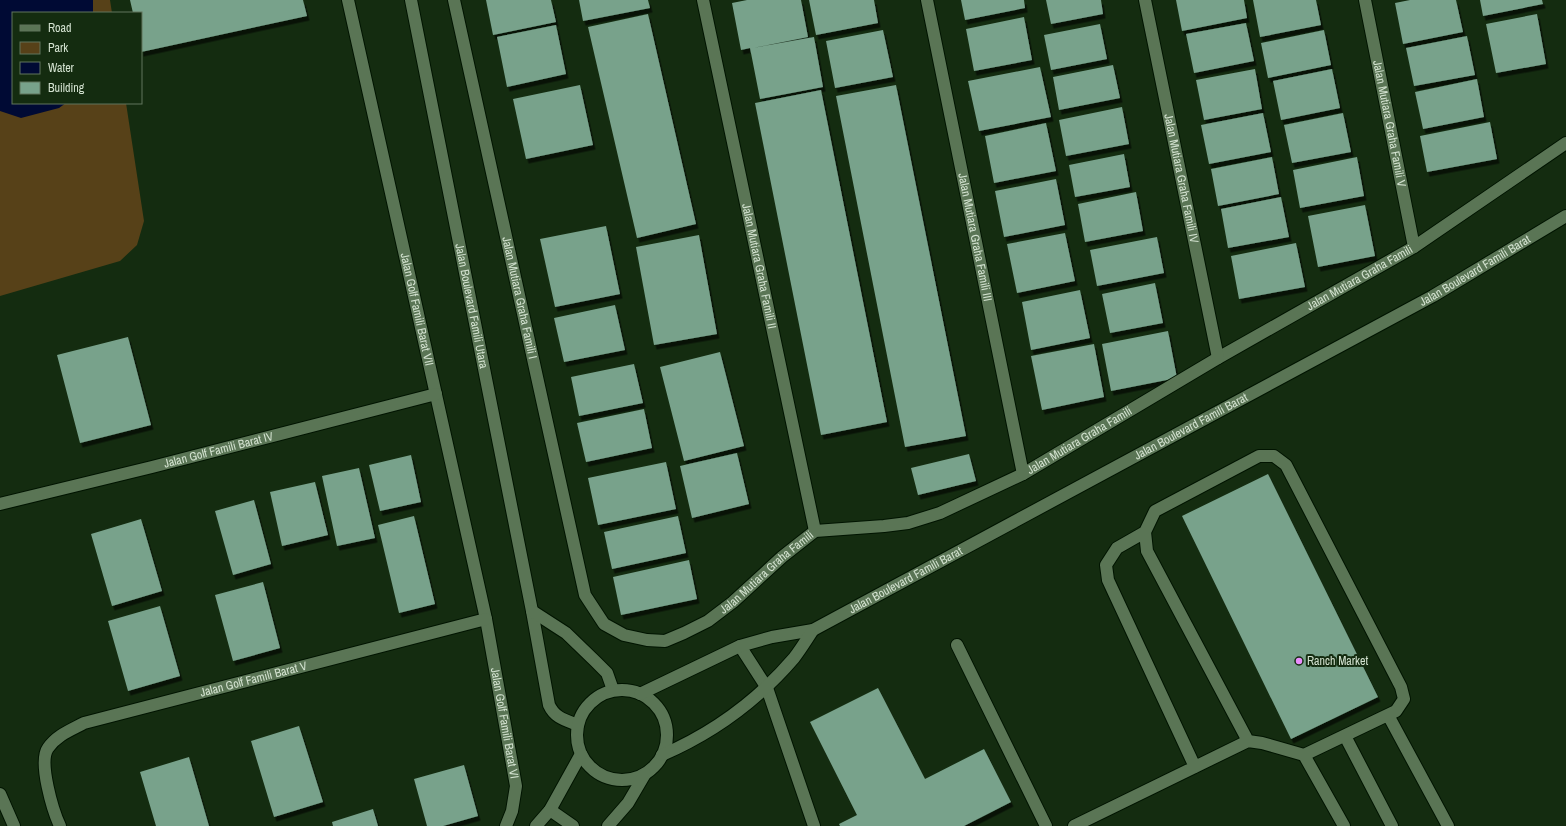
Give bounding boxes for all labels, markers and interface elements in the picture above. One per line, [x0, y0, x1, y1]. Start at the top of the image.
legend [12, 12, 142, 104]
text: Road [48, 20, 72, 36]
text: Park [48, 40, 68, 56]
street label: Jalan Mutiara Graha Famili V [1369, 59, 1410, 189]
text: Water [48, 60, 75, 76]
text: Building [48, 80, 85, 96]
street label: Jalan Mutiara Graha Famili IV [1160, 112, 1202, 245]
street label: Jalan Mutiara Graha Famili III [954, 172, 996, 303]
street label: Jalan Mutiara Graha Famili II [738, 202, 780, 330]
street label: Jalan Boulevard Famili Barat [1417, 231, 1534, 310]
street label: Jalan Mutiara Graha Famili I [498, 235, 541, 361]
street label: Jalan Mutiara Graha Famili [1304, 241, 1416, 314]
street label: Jalan Boulevard Famili Utara [451, 242, 492, 371]
street label: Jalan Golf Famili Barat VII [397, 251, 437, 367]
street label: Jalan Boulevard Famili Barat [1131, 389, 1251, 464]
street label: Jalan Mutiara Graha Famili [1024, 403, 1135, 478]
street label: Jalan Golf Famili Barat IV [162, 428, 275, 472]
street label: Jalan Mutiara Graha Famili [716, 527, 817, 617]
street label: Jalan Boulevard Famili Barat [846, 543, 965, 617]
place label: Ranch Market [1307, 653, 1369, 669]
marker: Ranch Market [1294, 656, 1304, 666]
street label: Jalan Golf Famili Barat V [198, 658, 309, 701]
street label: Jalan Golf Famili Barat VI [487, 666, 523, 780]

